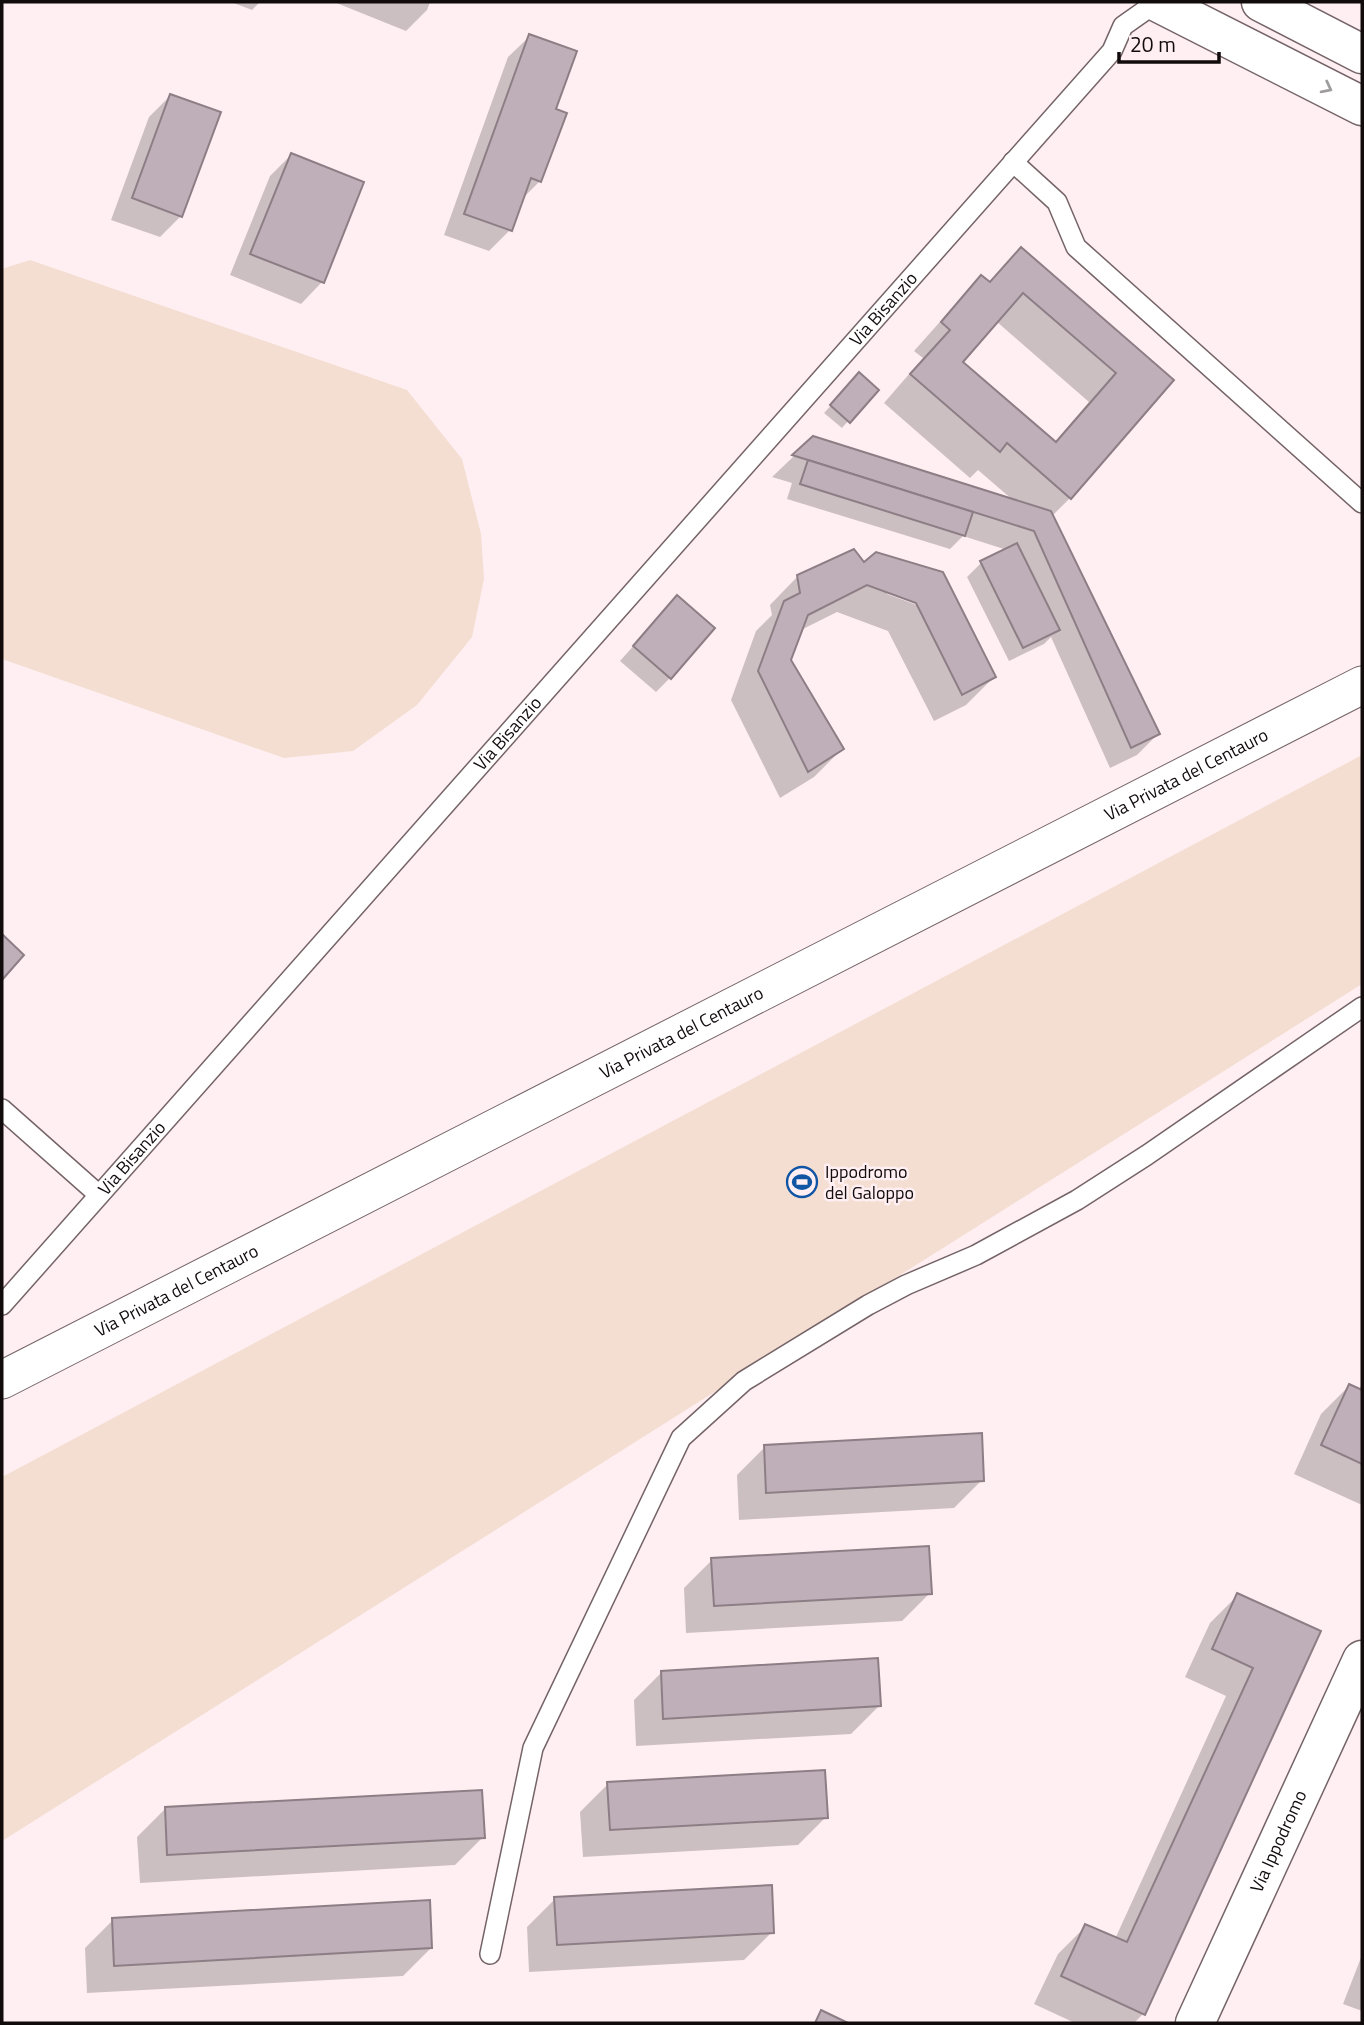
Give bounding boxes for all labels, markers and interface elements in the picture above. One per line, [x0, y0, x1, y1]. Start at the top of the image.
scale bar [1119, 21, 1219, 65]
text: 20 m [1130, 28, 1176, 60]
one-way arrow [1320, 80, 1332, 94]
street label: Via Bisanzio [843, 266, 924, 352]
street label: Via Bisanzio [467, 690, 548, 776]
street label: Via Privata del Centauro [1099, 721, 1273, 827]
street label: Via Privata del Centauro [595, 979, 768, 1086]
street label: Via Bisanzio [91, 1115, 172, 1201]
place label: Ippodromo del Galoppo [825, 1158, 914, 1206]
sports icon: Ippodromo del Galoppo [785, 1165, 819, 1199]
street label: Via Privata del Centauro [90, 1237, 263, 1344]
street label: Via Ippodromo [1243, 1785, 1313, 1897]

